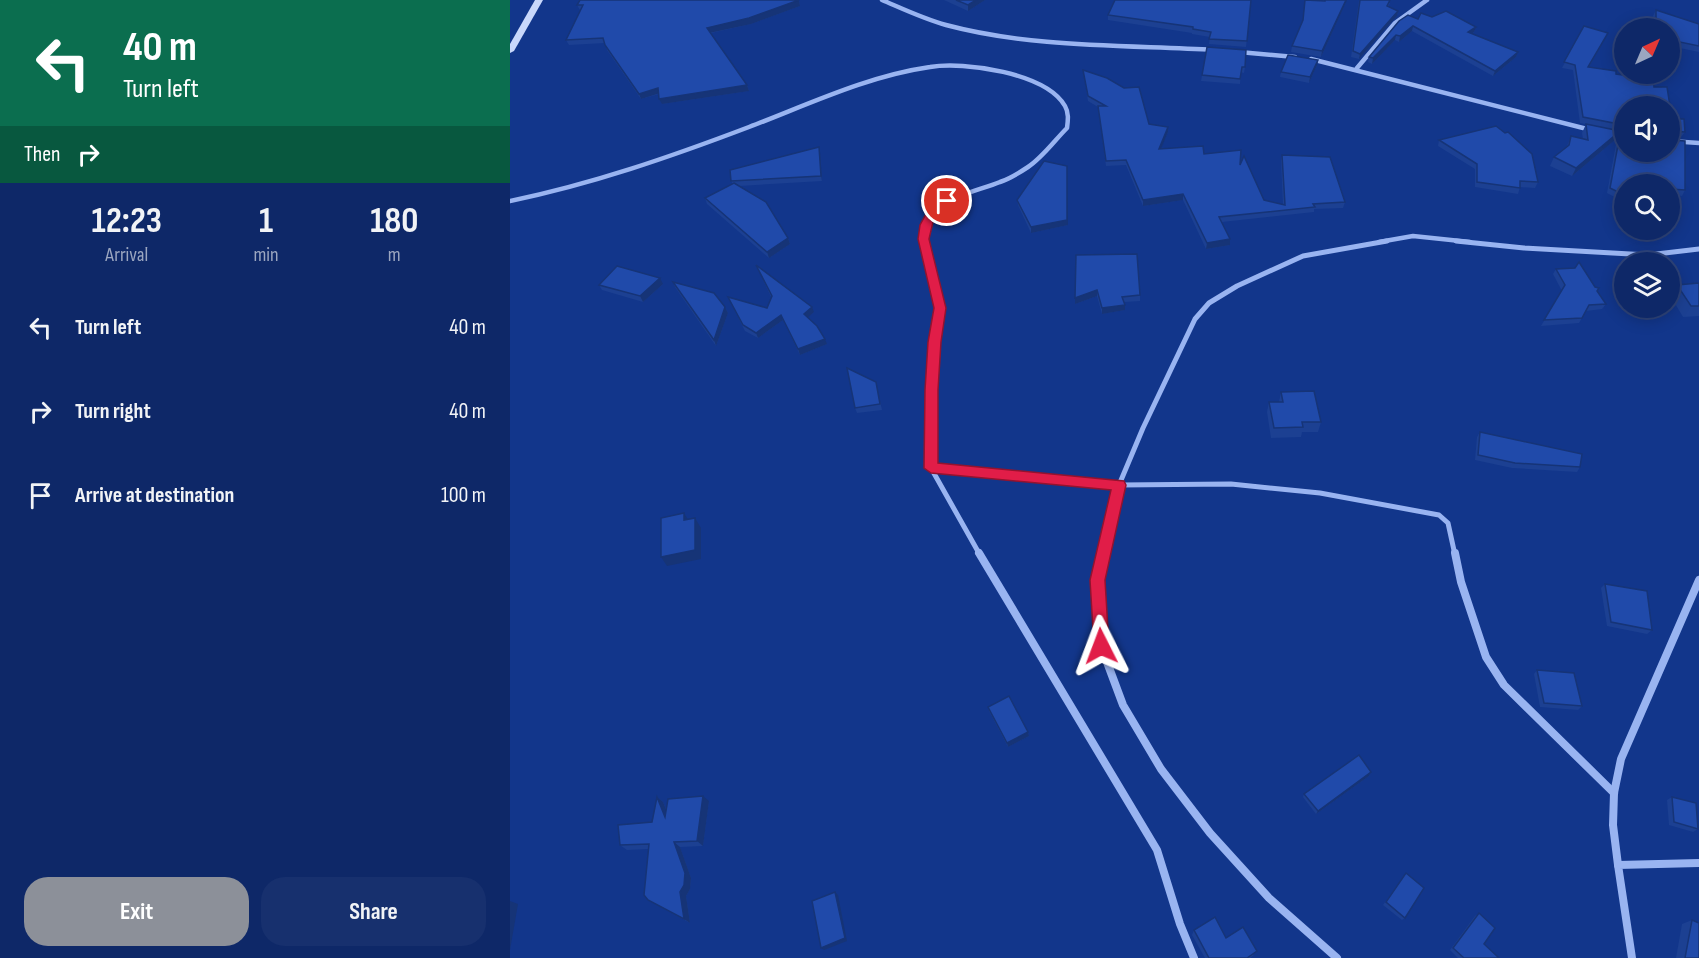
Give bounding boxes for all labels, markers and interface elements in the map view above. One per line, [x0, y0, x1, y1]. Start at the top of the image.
north arrow [1614, 18, 1680, 84]
map controls [1614, 18, 1680, 318]
text: 40 m [123, 22, 197, 73]
icon: left [24, 24, 102, 102]
text: Turn left [123, 73, 199, 105]
button: sound [1614, 96, 1680, 162]
icon: right [72, 138, 105, 171]
text: Then [24, 141, 60, 168]
button: search [1614, 174, 1680, 240]
pin [921, 175, 972, 226]
icon: arrive [930, 184, 963, 217]
text: 12:23 [92, 200, 162, 243]
text: 1 [259, 200, 273, 243]
text: 180 [370, 200, 418, 243]
text: Arrival [105, 243, 148, 267]
text: min [253, 243, 279, 267]
text: m [388, 243, 401, 267]
button: layers [1614, 252, 1680, 318]
icon: left [24, 311, 57, 344]
text: Turn left [75, 314, 141, 341]
text: 40 m [449, 314, 486, 341]
icon: right [24, 395, 57, 428]
text: Turn right [75, 398, 151, 425]
text: 40 m [449, 398, 486, 425]
icon: arrive [24, 479, 57, 512]
text: Arrive at destination [75, 482, 234, 509]
text: 100 m [441, 482, 486, 509]
position arrow [1069, 614, 1133, 678]
button: Exit [24, 877, 249, 946]
button: Share [261, 877, 486, 946]

